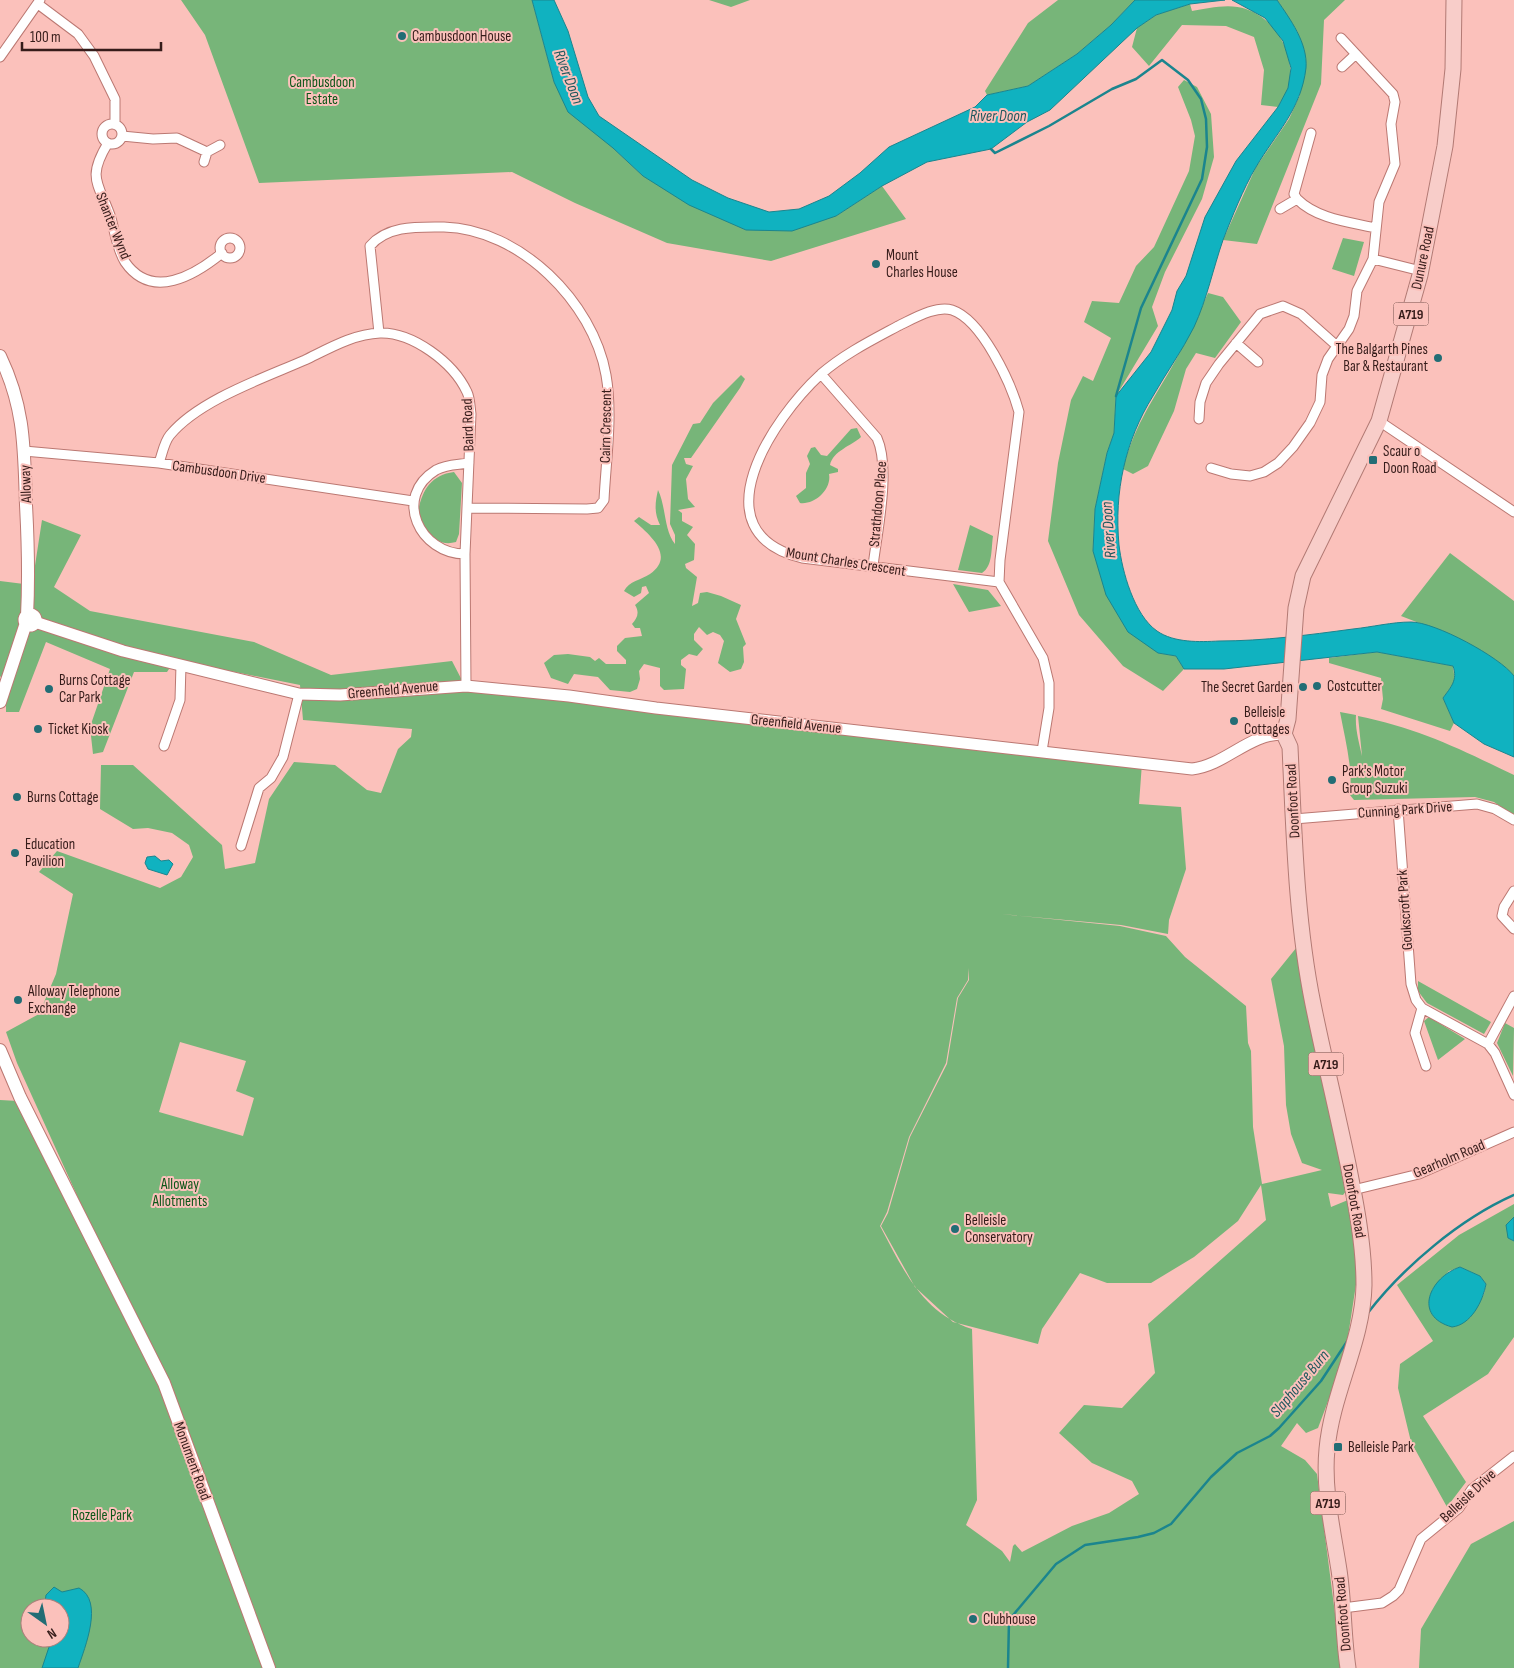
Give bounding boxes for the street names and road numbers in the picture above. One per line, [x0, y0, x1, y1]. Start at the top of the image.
street label: Shanter Wynd [91, 190, 135, 262]
street label: Dunure Road [1407, 225, 1439, 291]
road number: A719 [1394, 302, 1428, 326]
street label: Cairn Crescent [596, 388, 616, 463]
street label: Baird Road [458, 398, 478, 452]
street label: Cambusdoon Drive [171, 456, 267, 488]
street label: Strathdoon Place [865, 460, 891, 548]
street label: Alloway [16, 464, 36, 504]
street label: Mount Charles Crescent [785, 543, 908, 581]
street label: Greenfield Avenue [347, 677, 439, 703]
street label: Greenfield Avenue [750, 710, 842, 738]
street label: Doonfoot Road [1282, 763, 1304, 839]
street label: Cunning Park Drive [1357, 797, 1453, 823]
street label: Goukscroft Park [1393, 869, 1417, 951]
road number: A719 [1308, 1052, 1344, 1076]
street label: Gearholm Road [1410, 1135, 1488, 1183]
street label: Doonfoot Road [1338, 1163, 1370, 1239]
street label: Monument Road [169, 1419, 215, 1503]
street label: Belleisle Drive [1436, 1465, 1500, 1527]
road number: A719 [1310, 1492, 1346, 1515]
street label: Doonfoot Road [1330, 1576, 1356, 1652]

